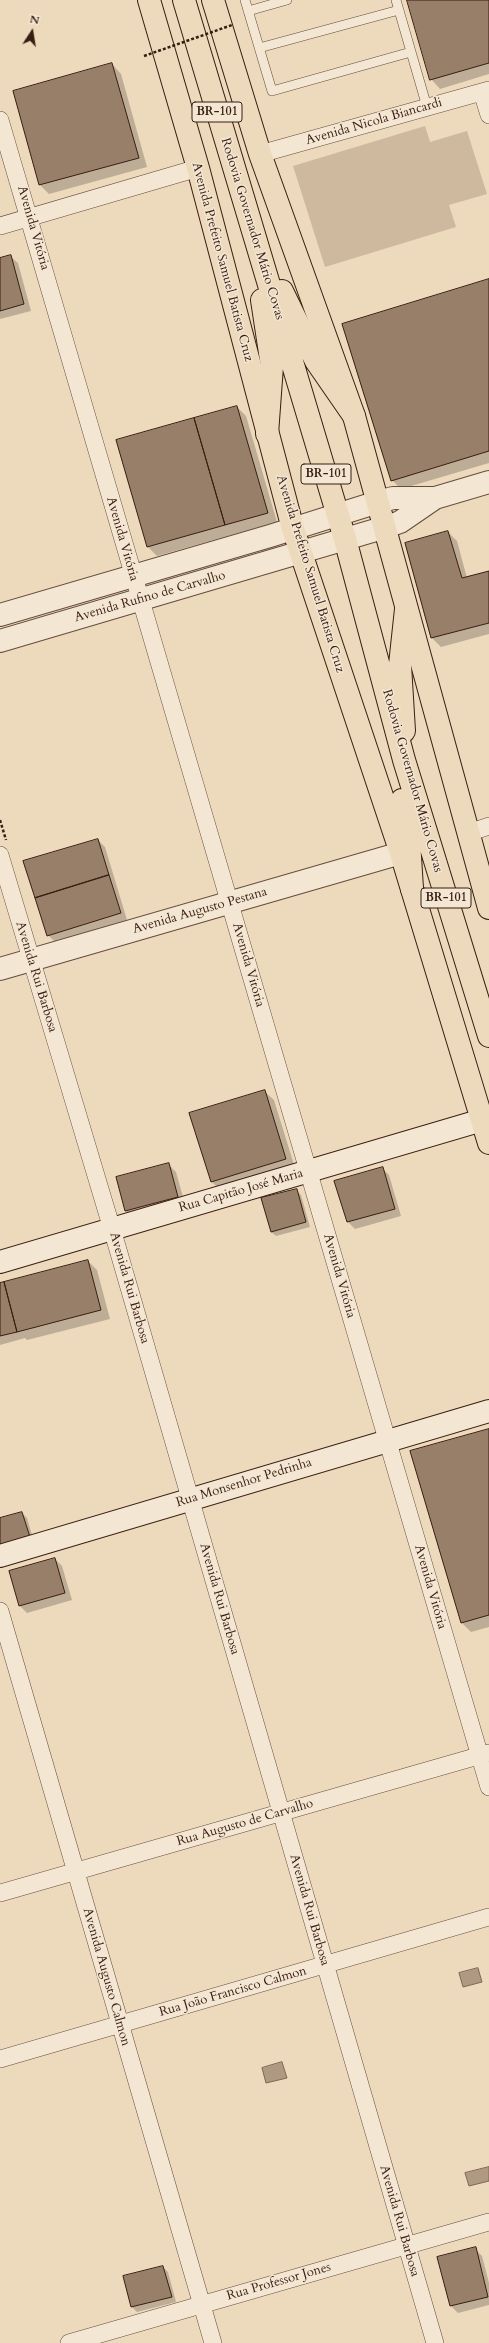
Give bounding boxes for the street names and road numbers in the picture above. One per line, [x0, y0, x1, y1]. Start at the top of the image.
street label: Avenida Nicola Biancardi [304, 95, 444, 149]
road number: BR-101 [192, 102, 242, 122]
street label: Rodovia Governador Mário Covas [217, 136, 287, 322]
street label: Avenida Prefeito Samuel Batista Cruz [188, 161, 256, 363]
street label: Avenida Vitória [13, 184, 53, 272]
road number: BR-101 [301, 464, 351, 484]
street label: Avenida Prefeito Samuel Batista Cruz [272, 473, 348, 675]
street label: Avenida Vitória [102, 495, 142, 583]
street label: Avenida Rufino de Carvalho [73, 568, 227, 626]
street label: Rodovia Governador Mário Covas [378, 688, 446, 874]
street label: Avenida Augusto Pestana [131, 884, 269, 938]
road number: BR-101 [421, 888, 471, 908]
street label: Avenida Rui Barbosa [12, 920, 60, 1034]
street label: Avenida Vitória [228, 921, 268, 1009]
street label: Rua Capitão José Maria [177, 1166, 305, 1216]
street label: Avenida Rui Barbosa [106, 1230, 152, 1346]
street label: Avenida Vitória [319, 1232, 359, 1320]
street label: Rua Monsenhor Pedrinha [174, 1455, 314, 1511]
street label: Avenida Rui Barbosa [196, 1541, 242, 1657]
street label: Avenida Vitória [410, 1543, 450, 1631]
street label: Rua Augusto de Carvalho [175, 1796, 315, 1850]
street label: Avenida Rui Barbosa [286, 1852, 332, 1968]
street label: Avenida Augusto Calmon [79, 1906, 133, 2048]
street label: Rua João Francisco Calmon [157, 1963, 309, 2021]
street label: Avenida Rui Barbosa [376, 2163, 422, 2279]
street label: Rua Professor Jones [225, 2260, 333, 2304]

